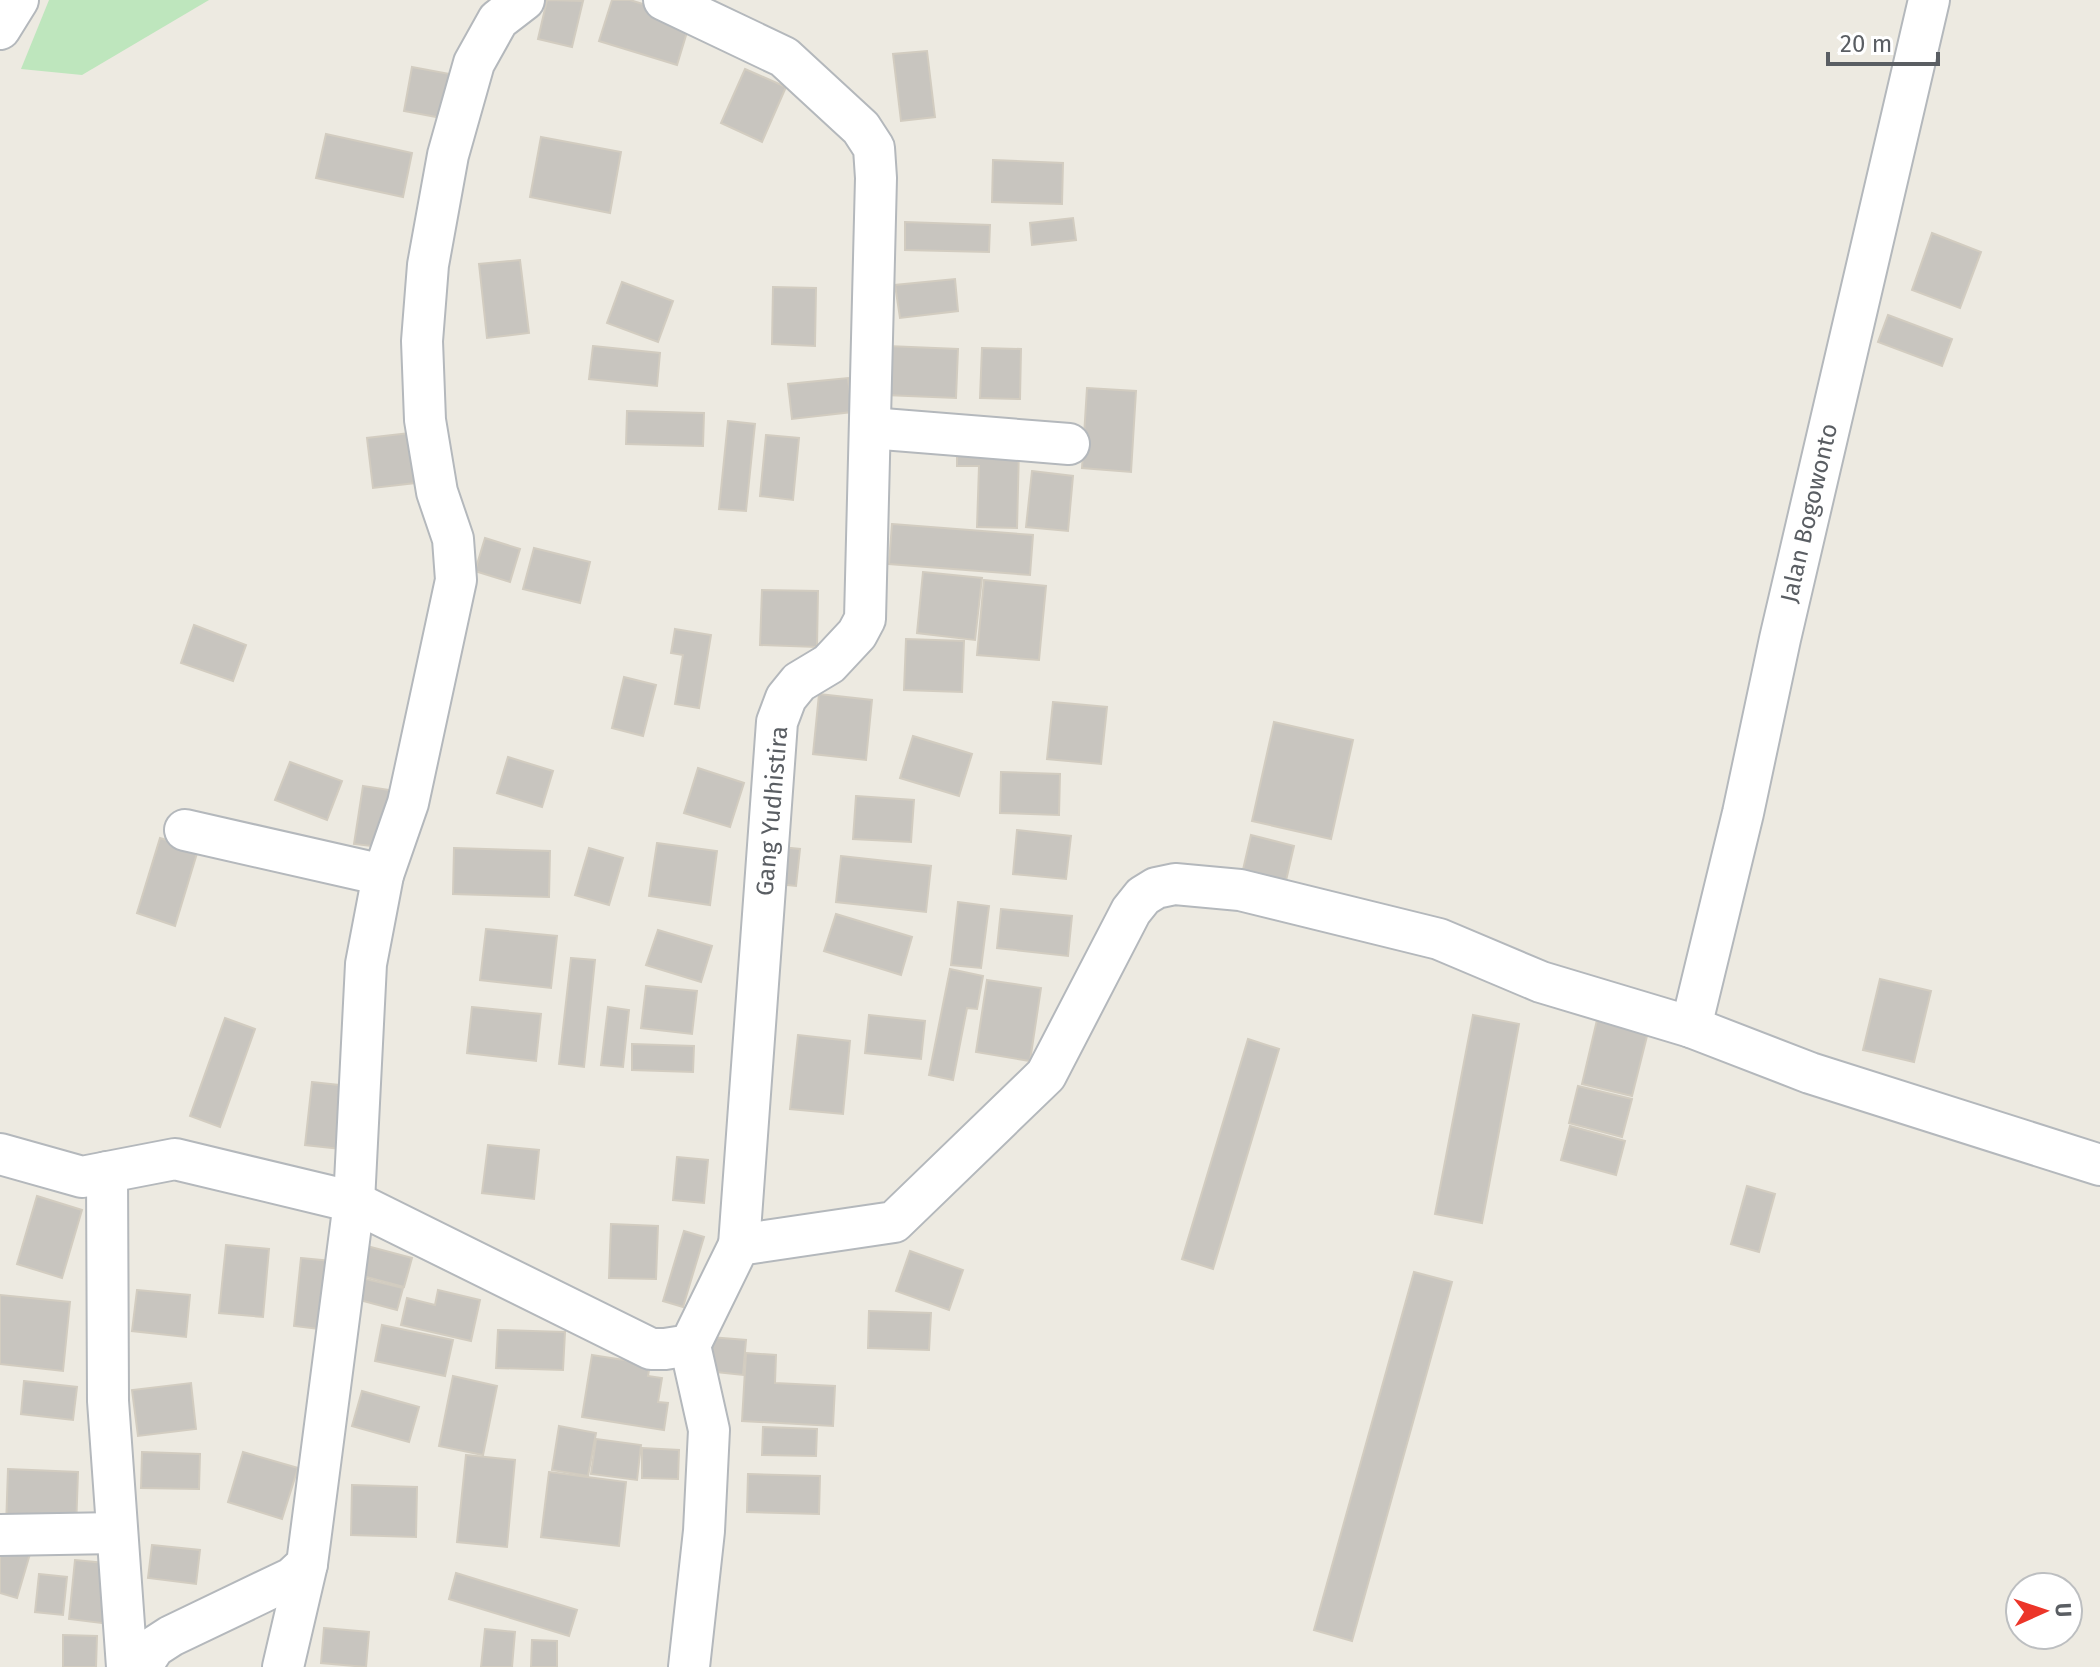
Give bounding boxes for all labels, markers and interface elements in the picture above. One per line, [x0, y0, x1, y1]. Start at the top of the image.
scale bar [1828, 16, 1938, 66]
text: 20 m [1840, 30, 1892, 58]
street label: Jalan Bogowonto [1775, 421, 1843, 605]
street label: Gang Yudhistira [751, 725, 793, 897]
north arrow [2004, 1571, 2084, 1651]
text: U [2050, 1602, 2077, 1618]

